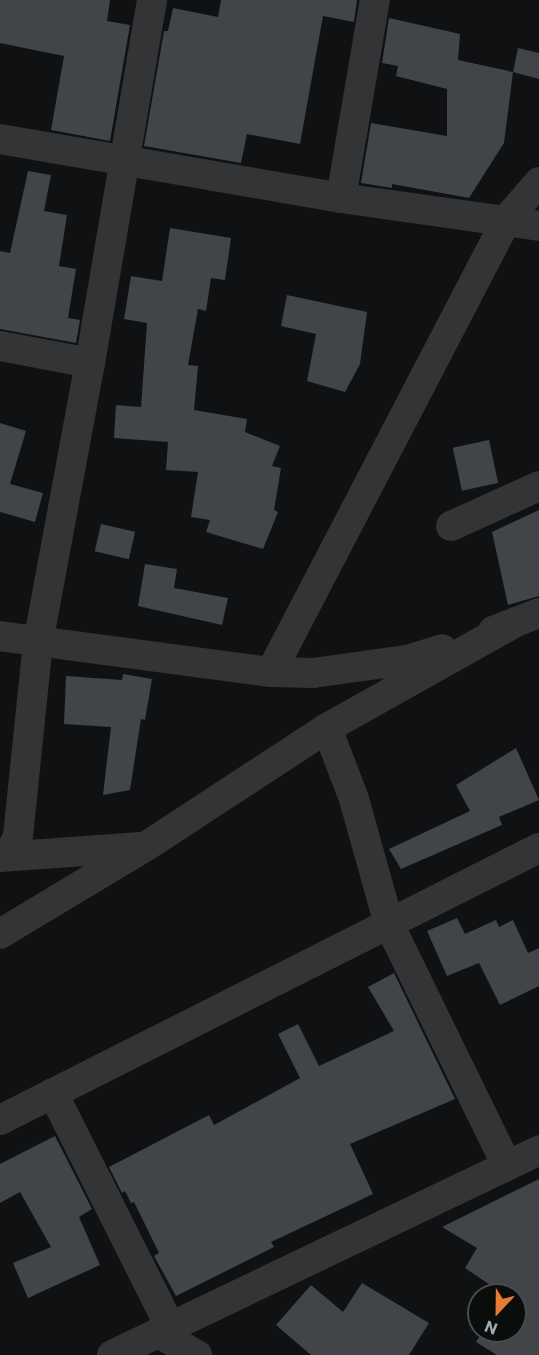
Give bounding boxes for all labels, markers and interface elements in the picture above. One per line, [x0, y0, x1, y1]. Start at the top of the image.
north arrow [467, 1283, 527, 1343]
text: N [482, 1317, 500, 1339]

